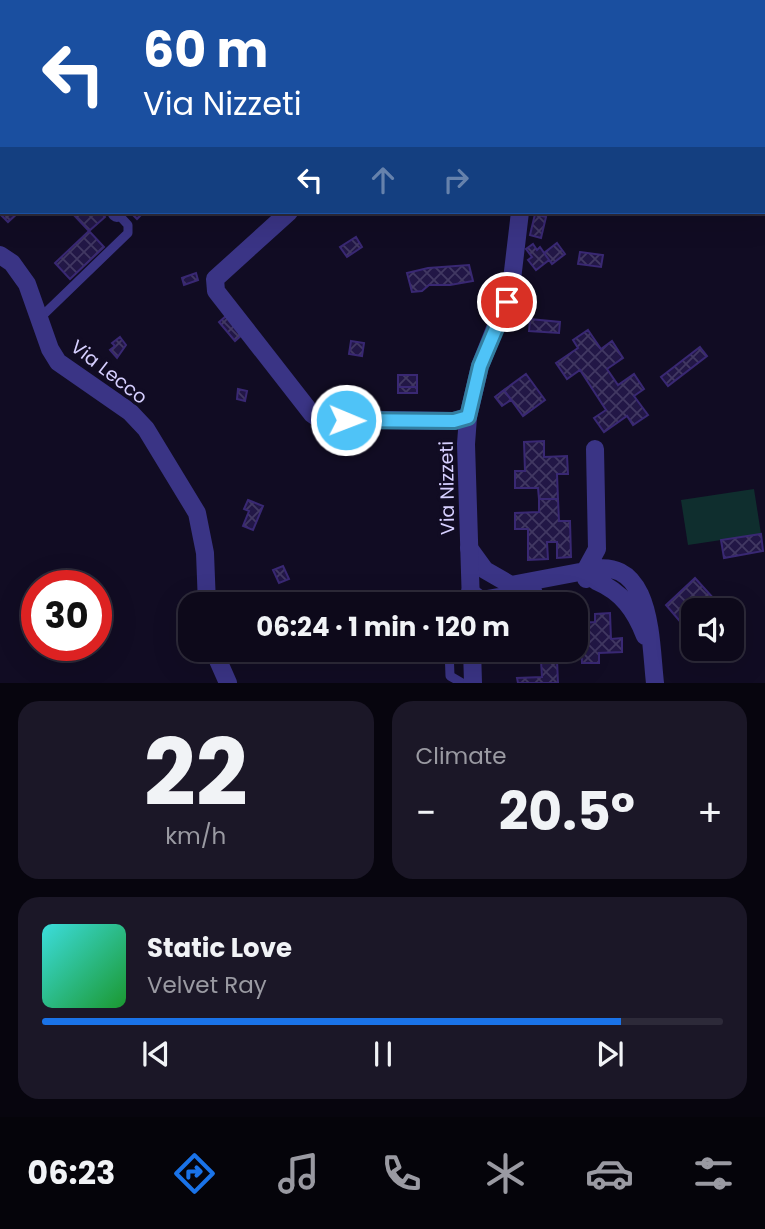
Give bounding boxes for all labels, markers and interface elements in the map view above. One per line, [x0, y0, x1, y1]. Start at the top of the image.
text: 60 m [143, 16, 268, 84]
icon: left [28, 28, 119, 119]
text: Via Nizzeti [143, 81, 302, 126]
icon: left [291, 161, 329, 199]
icon: ahead [364, 161, 402, 199]
icon: right [437, 161, 475, 199]
pin [477, 272, 537, 332]
icon: arrive [488, 283, 526, 321]
street label: Via Lecco [65, 333, 153, 411]
position arrow [309, 383, 383, 457]
street label: Via Nizzeti [433, 441, 461, 535]
speed limit sign: 30 [21, 570, 112, 661]
map controls [681, 598, 744, 661]
button: sound [681, 598, 744, 661]
text: 06:24 · 1 min · 120 m [256, 609, 510, 645]
text: 22 [144, 709, 248, 837]
text: Climate [416, 740, 506, 772]
text: 20.5° [499, 775, 635, 848]
text: − [416, 786, 436, 839]
text: + [697, 786, 723, 839]
text: km/h [165, 820, 226, 852]
text: Static Love [147, 930, 292, 966]
text: Velvet Ray [147, 969, 267, 1001]
icon: previous [137, 1035, 175, 1073]
icon: pause [364, 1035, 402, 1073]
icon: next [591, 1035, 629, 1073]
icon: directions [170, 1149, 219, 1198]
icon: music [274, 1149, 323, 1198]
icon: phone [377, 1149, 426, 1198]
icon: climate [481, 1149, 530, 1198]
icon: car [585, 1149, 634, 1198]
icon: filters [689, 1149, 738, 1198]
text: 06:23 [27, 1150, 115, 1195]

